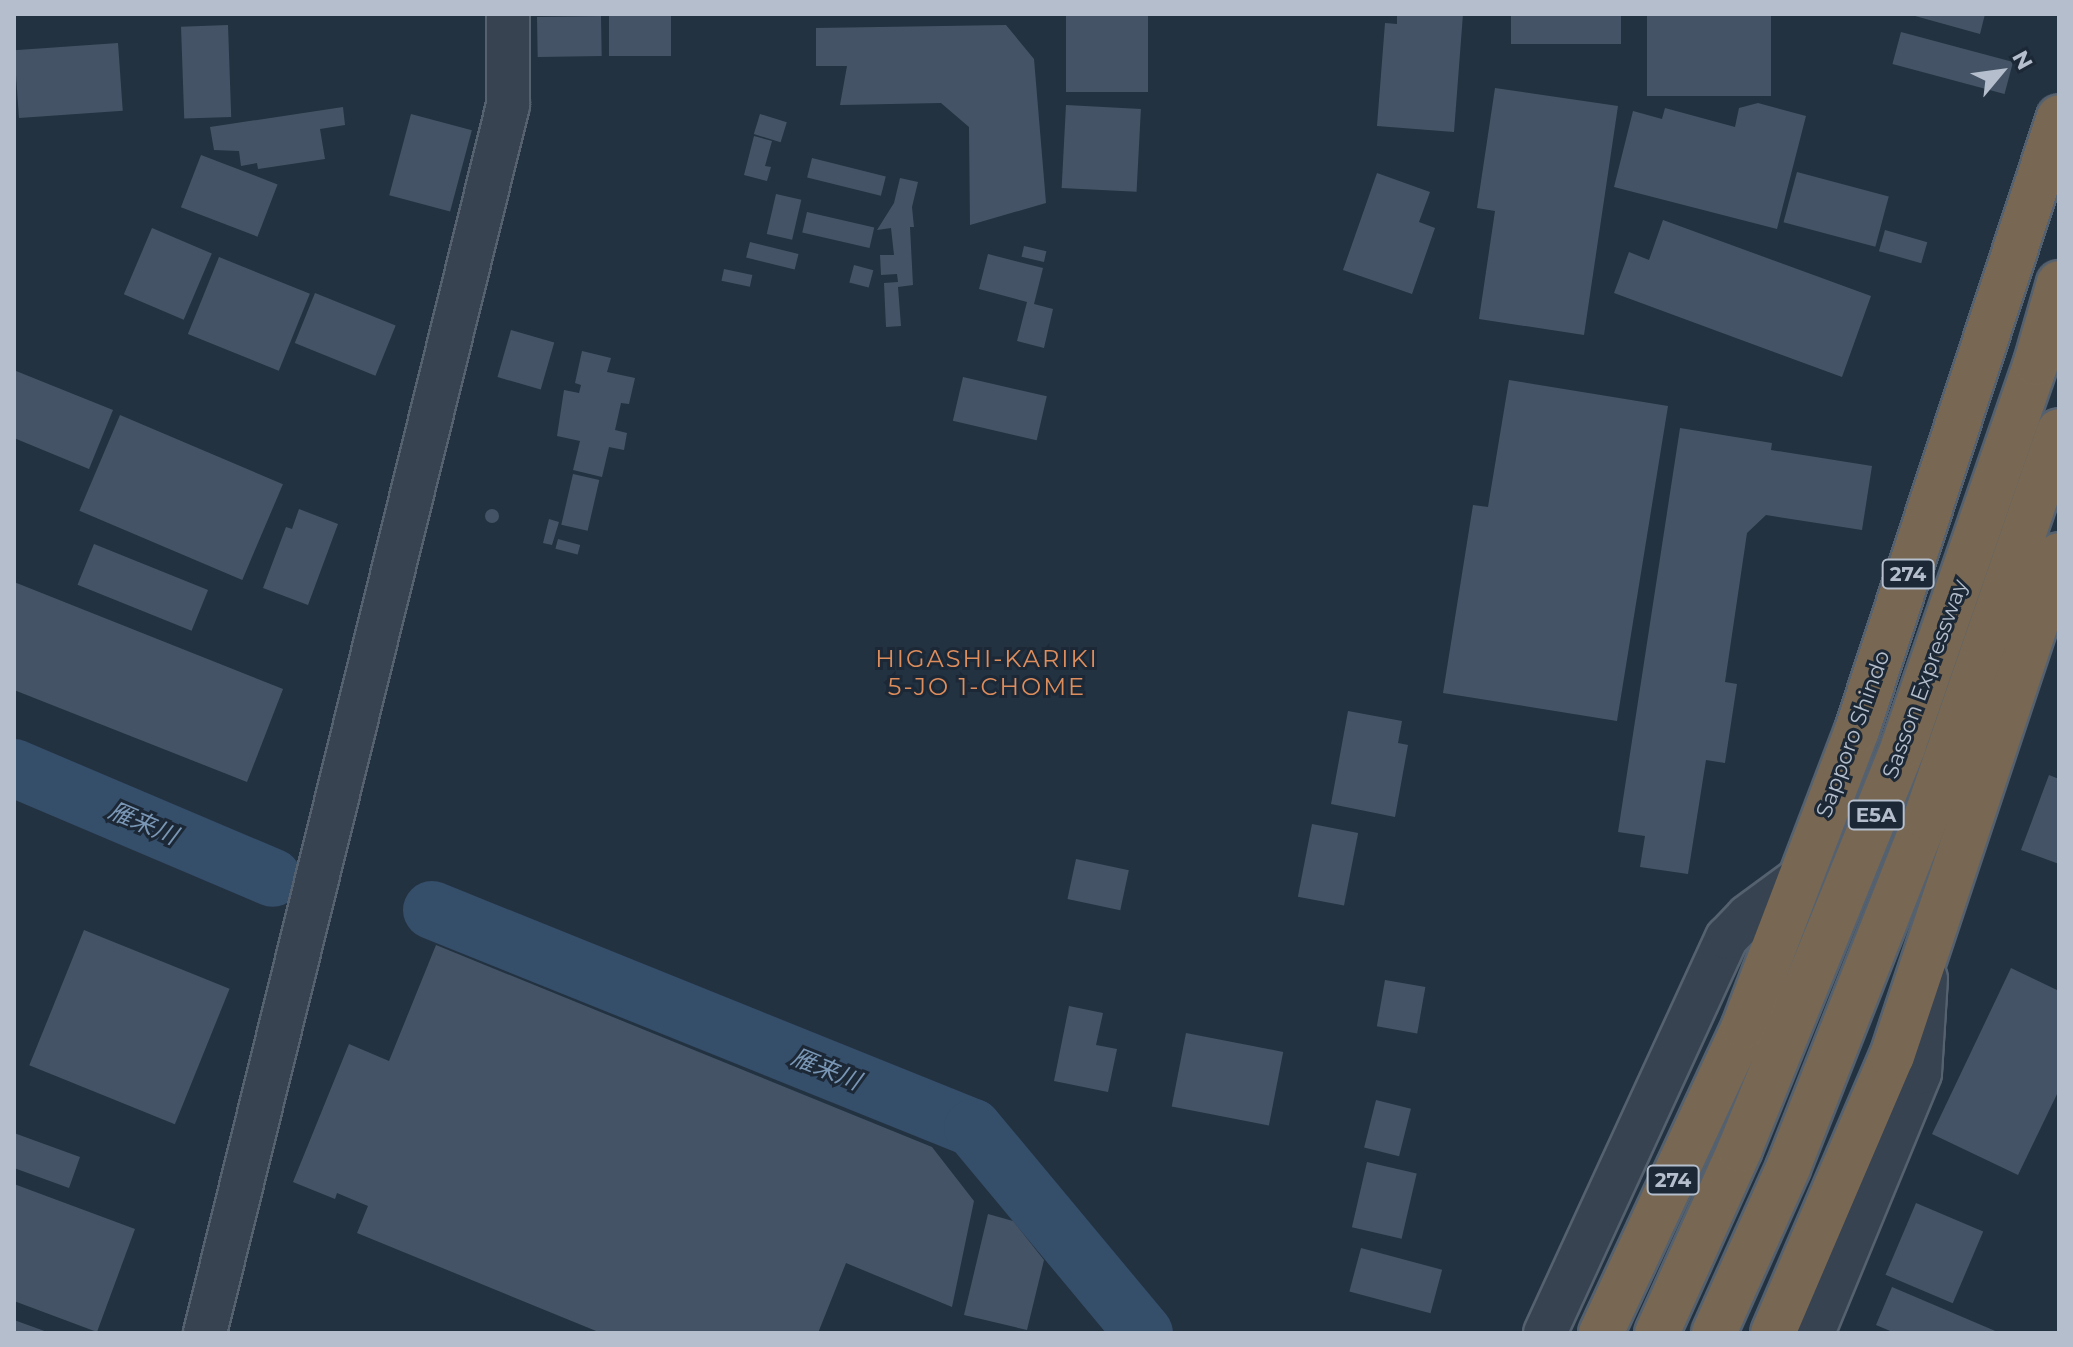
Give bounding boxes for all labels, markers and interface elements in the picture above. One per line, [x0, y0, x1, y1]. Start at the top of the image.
north arrow [1961, 32, 2041, 112]
text: N [2006, 46, 2039, 74]
road number: 274 [1880, 558, 1936, 590]
street label: Sasson Expressway [1877, 576, 1973, 782]
district label: HIGASHI-KARIKI 5-JO 1-CHOME [875, 645, 1099, 701]
street label: Sapporo Shindo [1810, 647, 1896, 821]
water label: 雁来川 [104, 796, 182, 850]
road number: E5A [1846, 799, 1906, 831]
water label: 雁来川 [787, 1042, 865, 1096]
road number: 274 [1645, 1164, 1701, 1196]

